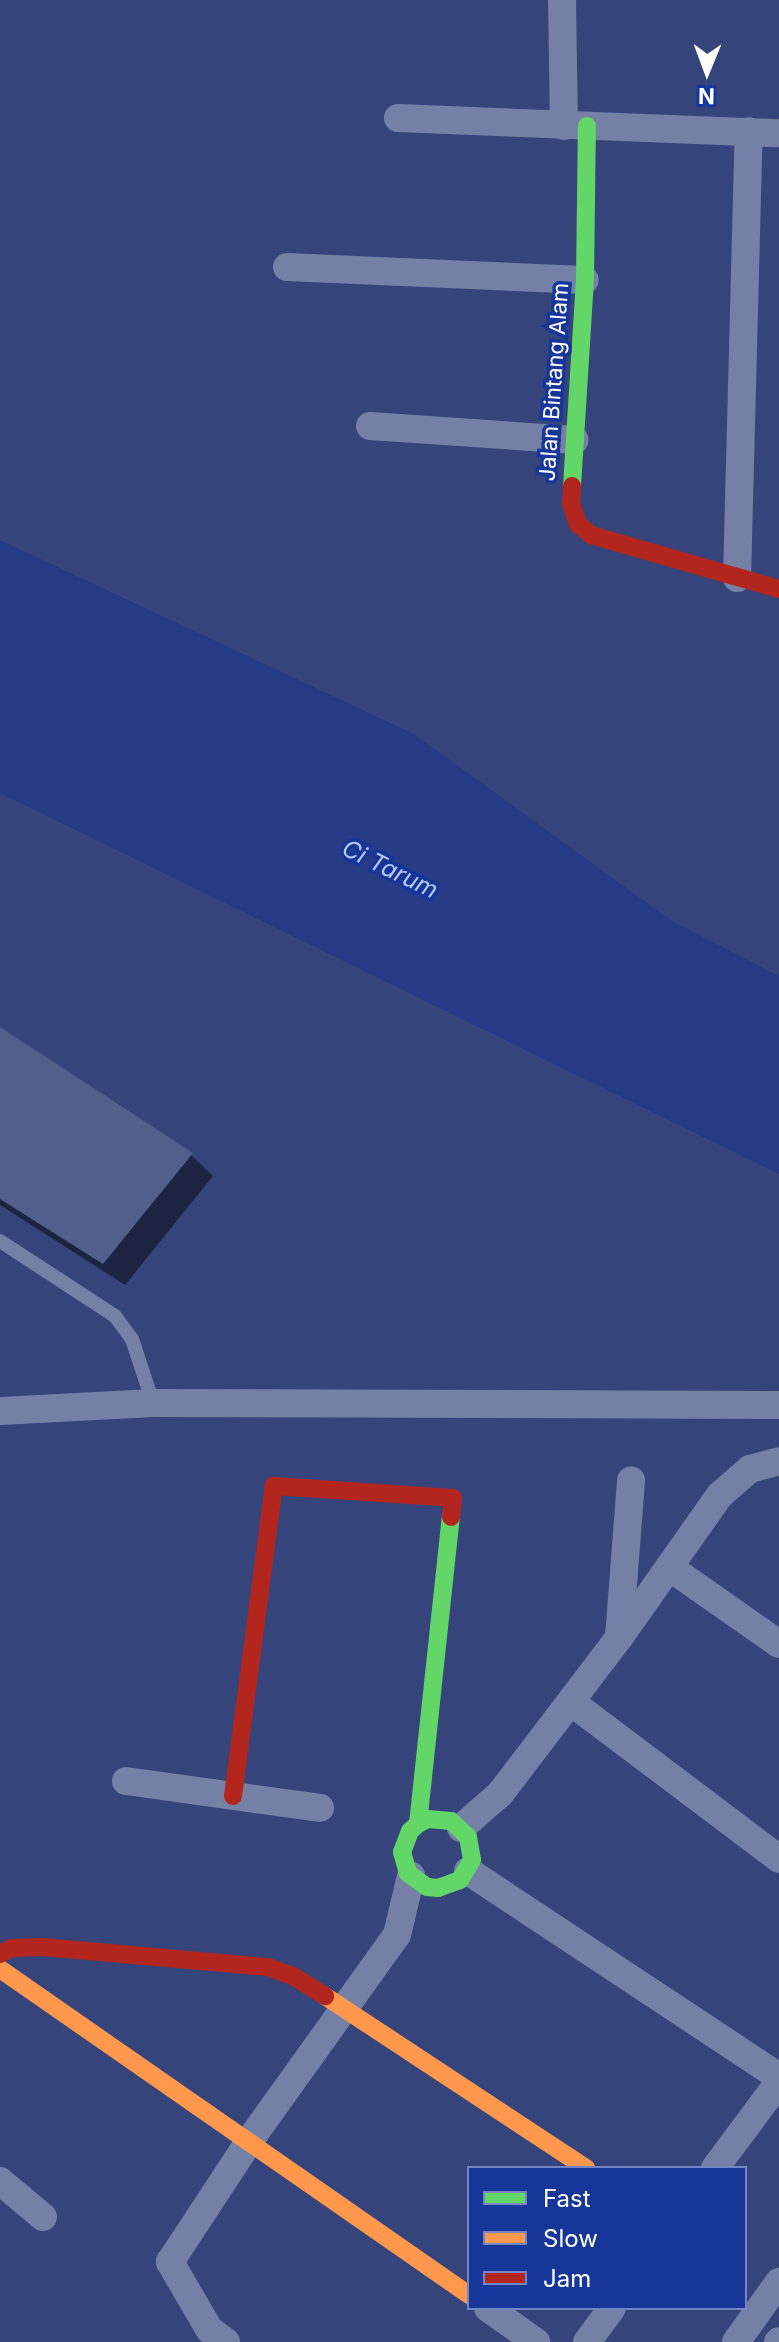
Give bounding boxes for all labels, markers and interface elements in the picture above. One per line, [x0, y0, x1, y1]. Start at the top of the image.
north arrow [667, 32, 747, 112]
text: N [698, 83, 715, 109]
street label: Jalan Bintang Alam [534, 282, 574, 482]
water label: Ci Tarum [338, 834, 442, 904]
legend [467, 2166, 747, 2310]
text: Fast [543, 2184, 591, 2213]
text: Slow [543, 2224, 598, 2253]
text: Jam [543, 2264, 591, 2293]

